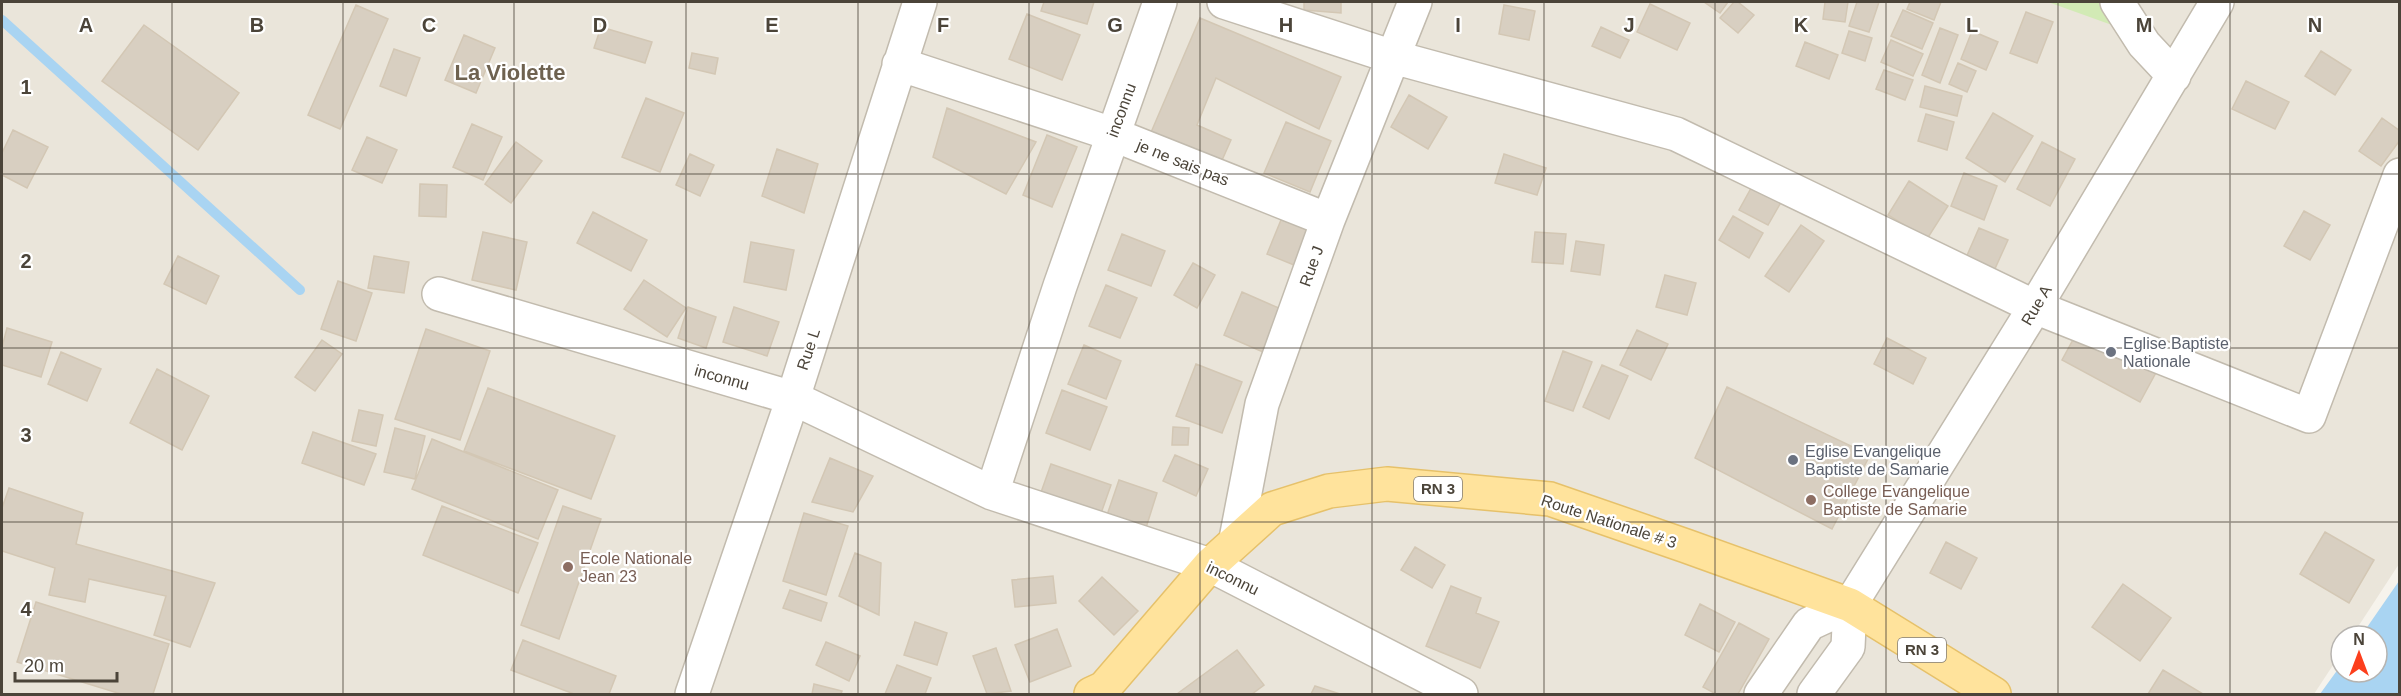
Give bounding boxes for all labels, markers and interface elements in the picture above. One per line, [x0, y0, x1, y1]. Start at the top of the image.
text: A [79, 14, 93, 36]
text: B [250, 14, 264, 36]
text: C [422, 14, 436, 36]
text: D [593, 14, 607, 36]
text: E [765, 14, 779, 36]
text: F [937, 14, 949, 36]
text: G [1107, 14, 1123, 36]
text: H [1279, 14, 1293, 36]
text: I [1455, 14, 1461, 36]
text: J [1623, 14, 1635, 36]
text: K [1794, 14, 1809, 36]
text: L [1966, 14, 1978, 36]
text: M [2136, 14, 2152, 36]
text: N [2308, 14, 2322, 36]
district label: La Violette [455, 60, 565, 85]
text: 1 [20, 76, 32, 98]
street label: inconnu [1104, 81, 1139, 139]
street label: je ne sais pas [1133, 136, 1231, 189]
street label: Rue J [1296, 244, 1327, 289]
text: 2 [20, 250, 32, 272]
street label: Rue A [2018, 282, 2055, 328]
street label: Rue L [794, 326, 823, 372]
place label: Eglise Baptiste Nationale [2123, 335, 2229, 370]
marker: Eglise Baptiste Nationale [2104, 345, 2118, 359]
street label: inconnu [693, 362, 751, 393]
text: 3 [20, 424, 32, 446]
place label: Eglise Evangelique Baptiste de Samarie [1805, 443, 1949, 478]
marker: Eglise Evangelique Baptiste de Samarie [1786, 453, 1800, 467]
road number: RN 3 [1414, 477, 1462, 501]
place label: College Evangelique Baptiste de Samarie [1823, 483, 1970, 518]
street label: Route Nationale # 3 [1539, 492, 1679, 551]
marker: College Evangelique Baptiste de Samarie [1804, 493, 1818, 507]
place label: Ecole Nationale Jean 23 [580, 550, 692, 585]
street label: inconnu [1204, 559, 1262, 598]
marker: Ecole Nationale Jean 23 [561, 560, 575, 574]
text: 4 [20, 598, 32, 620]
north arrow [2329, 624, 2389, 684]
text: N [2353, 631, 2365, 648]
road number: RN 3 [1898, 638, 1946, 662]
scale bar [15, 645, 117, 683]
text: 20 m [24, 656, 64, 676]

